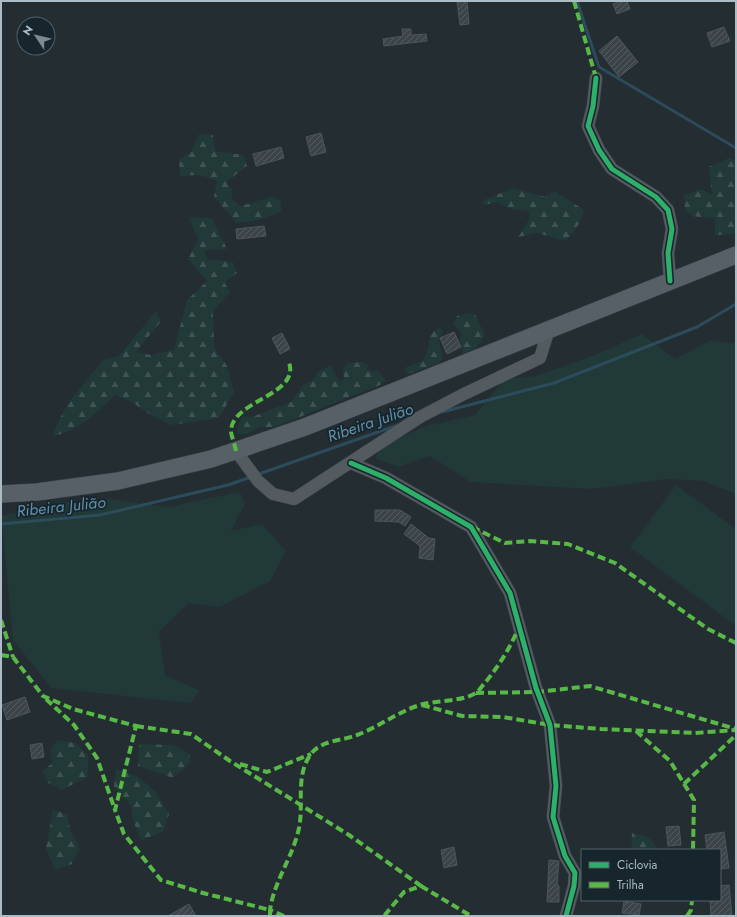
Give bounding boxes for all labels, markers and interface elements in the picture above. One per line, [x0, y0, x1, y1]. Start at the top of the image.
north arrow [16, 16, 56, 56]
text: N [19, 22, 37, 38]
water label: Ribeira Julião [324, 397, 417, 448]
water label: Ribeira Julião [15, 490, 107, 523]
legend [581, 849, 721, 901]
text: Ciclovia [617, 856, 658, 874]
text: Trilha [617, 876, 644, 894]

